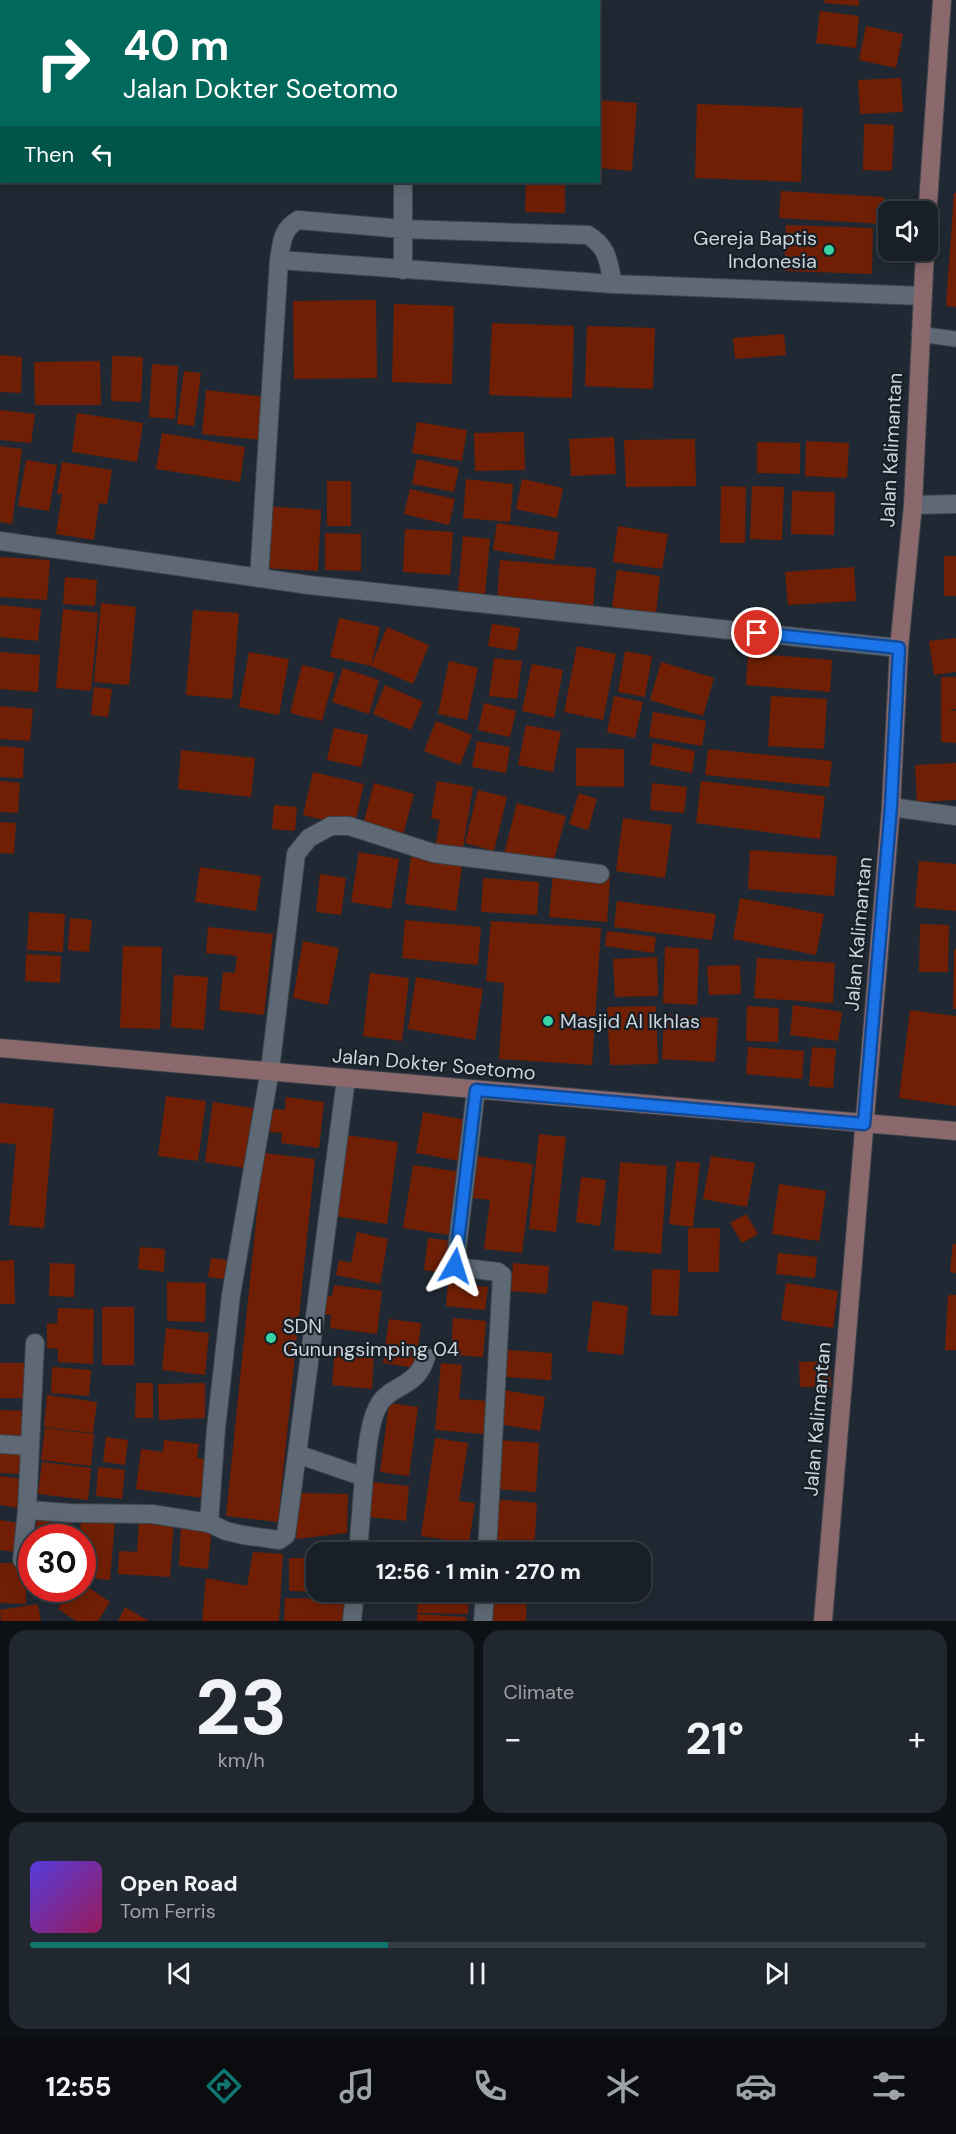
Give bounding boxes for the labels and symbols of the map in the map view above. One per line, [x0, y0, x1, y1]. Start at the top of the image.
place label: Gereja Baptis Indonesia [693, 225, 817, 274]
marker: Gereja Baptis Indonesia [822, 243, 836, 257]
street label: Jalan Kalimantan [874, 372, 908, 528]
pin [731, 607, 782, 658]
street label: Jalan Kalimantan [838, 856, 878, 1012]
place label: Masjid Al Ikhlas [560, 1008, 700, 1034]
marker: Masjid Al Ikhlas [541, 1014, 555, 1028]
street label: Jalan Dokter Soetomo [331, 1042, 537, 1086]
position arrow [423, 1234, 487, 1298]
place label: SDN Gunungsimping 04 [283, 1313, 459, 1362]
marker: SDN Gunungsimping 04 [264, 1331, 278, 1345]
street label: Jalan Kalimantan [797, 1341, 837, 1497]
speed limit sign: 30 [18, 1524, 96, 1602]

